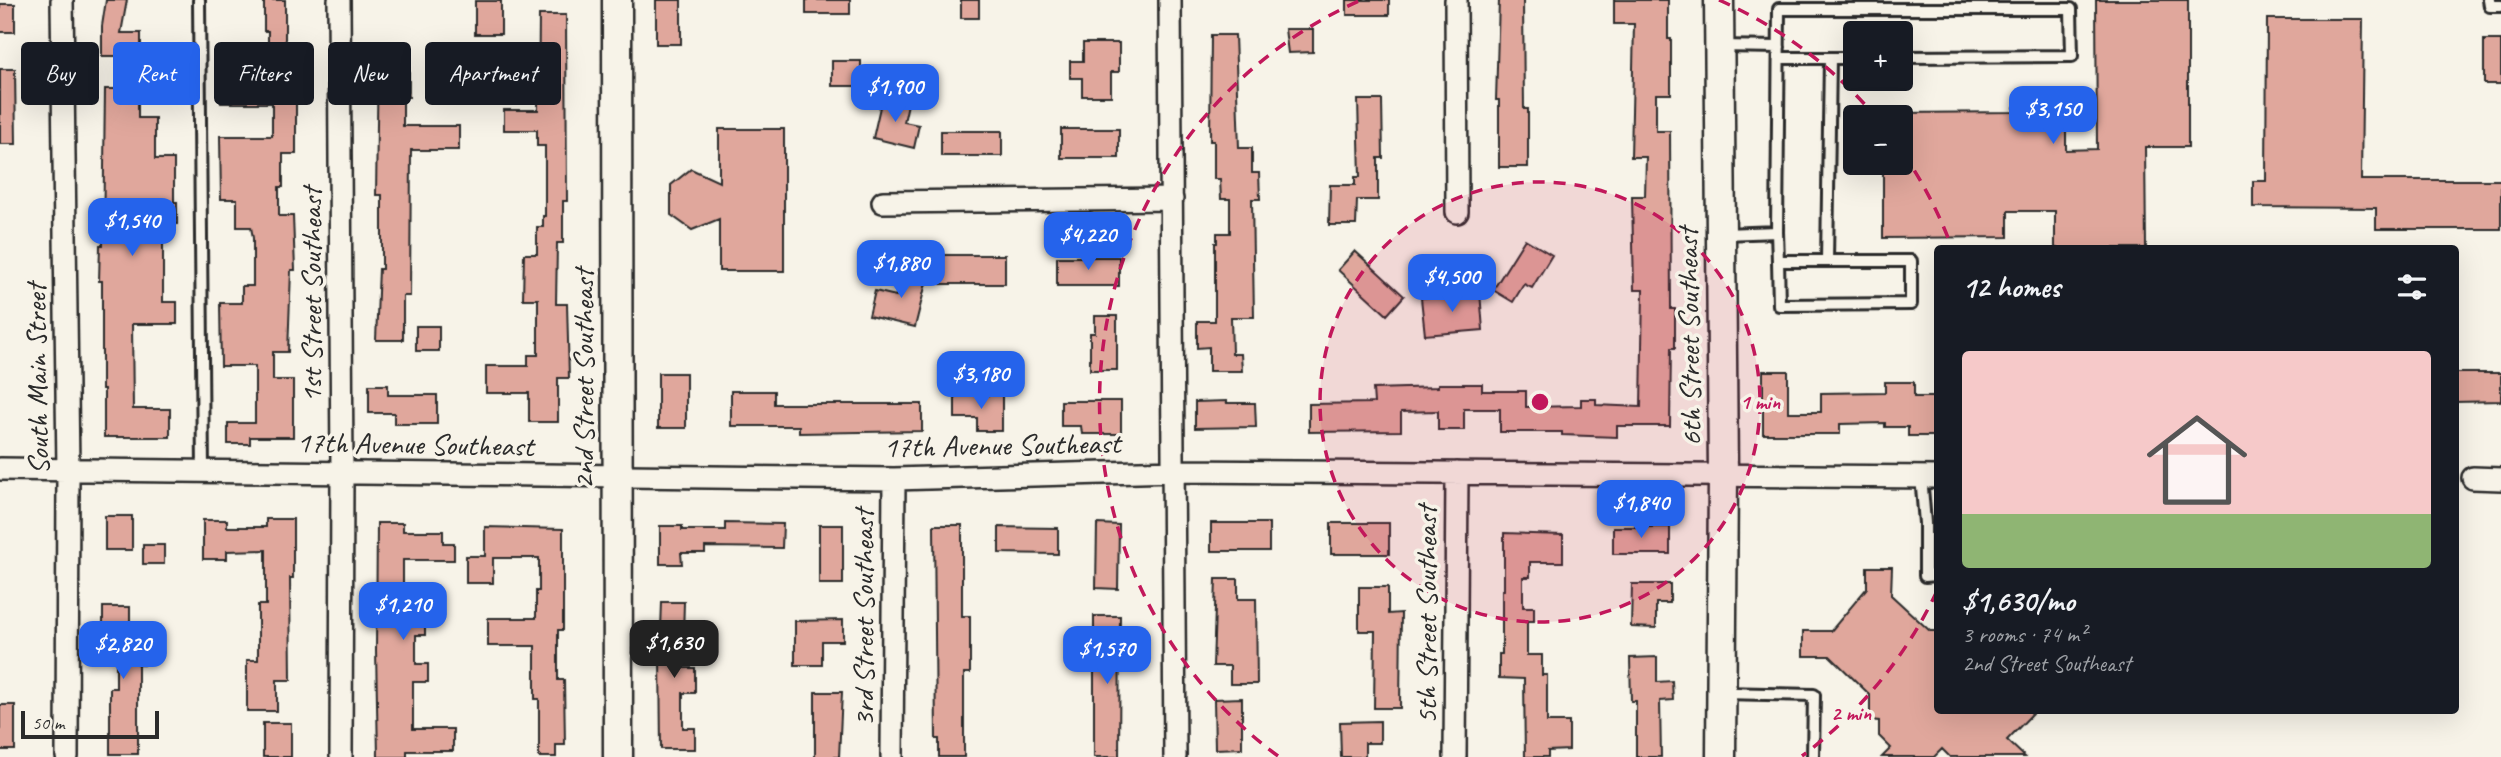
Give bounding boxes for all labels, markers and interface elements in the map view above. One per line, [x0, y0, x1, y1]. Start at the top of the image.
map controls [1843, 21, 1913, 175]
button: + [1843, 21, 1913, 91]
chip: Buy [21, 42, 99, 105]
chip: Rent [113, 42, 200, 105]
chip: Filters [214, 42, 314, 105]
chip: New [328, 42, 411, 105]
chip: Apartment [425, 42, 561, 105]
pin: $1,900 [838, 64, 952, 124]
text: $1,900 [867, 72, 923, 101]
pin: $3,150 [1996, 86, 2110, 146]
text: $3,150 [2025, 94, 2081, 123]
button: − [1843, 105, 1913, 175]
street label: 1st Street Southeast [292, 183, 330, 403]
pin: $1,540 [75, 198, 189, 258]
text: $1,540 [104, 206, 160, 235]
pin: $4,220 [1031, 212, 1145, 272]
text: $4,220 [1060, 220, 1116, 249]
street label: 6th Street Southeast [1668, 223, 1710, 447]
pin: $1,880 [844, 240, 958, 300]
text: $1,880 [873, 248, 929, 277]
pin: $4,500 [1395, 254, 1509, 314]
text: $4,500 [1424, 262, 1480, 291]
street label: 2nd Street Southeast [564, 265, 602, 489]
text: 12 homes [1962, 268, 2060, 306]
icon: filters [2393, 268, 2431, 306]
street label: South Main Street [16, 279, 58, 475]
pin: $3,180 [924, 352, 1038, 411]
text: $3,180 [953, 359, 1009, 388]
text: 1 min [1740, 389, 1780, 415]
centre of rings [1528, 390, 1552, 414]
icon: home [2134, 397, 2260, 523]
street label: 17th Avenue Southeast [296, 423, 537, 465]
street label: 17th Avenue Southeast [883, 424, 1124, 466]
pin: $1,840 [1584, 480, 1698, 540]
text: $1,840 [1613, 488, 1669, 517]
street label: 5th Street Southeast [1407, 502, 1445, 724]
street label: 3rd Street Southeast [844, 505, 882, 727]
pin: $1,210 [346, 582, 460, 642]
text: $1,630/mo [1962, 582, 2075, 620]
text: $1,210 [375, 590, 431, 619]
pin: $1,630 [617, 620, 731, 680]
text: 3 rooms · 74 m² [1962, 620, 2086, 649]
pin: $2,820 [66, 622, 180, 681]
pin: $1,570 [1050, 626, 1164, 686]
text: $1,630 [646, 628, 702, 657]
text: $2,820 [95, 629, 151, 658]
text: $1,570 [1079, 634, 1135, 663]
text: 2nd Street Southeast [1962, 649, 2131, 678]
text: 2 min [1831, 700, 1871, 726]
scale bar [21, 708, 159, 740]
text: 50 m [32, 711, 64, 735]

